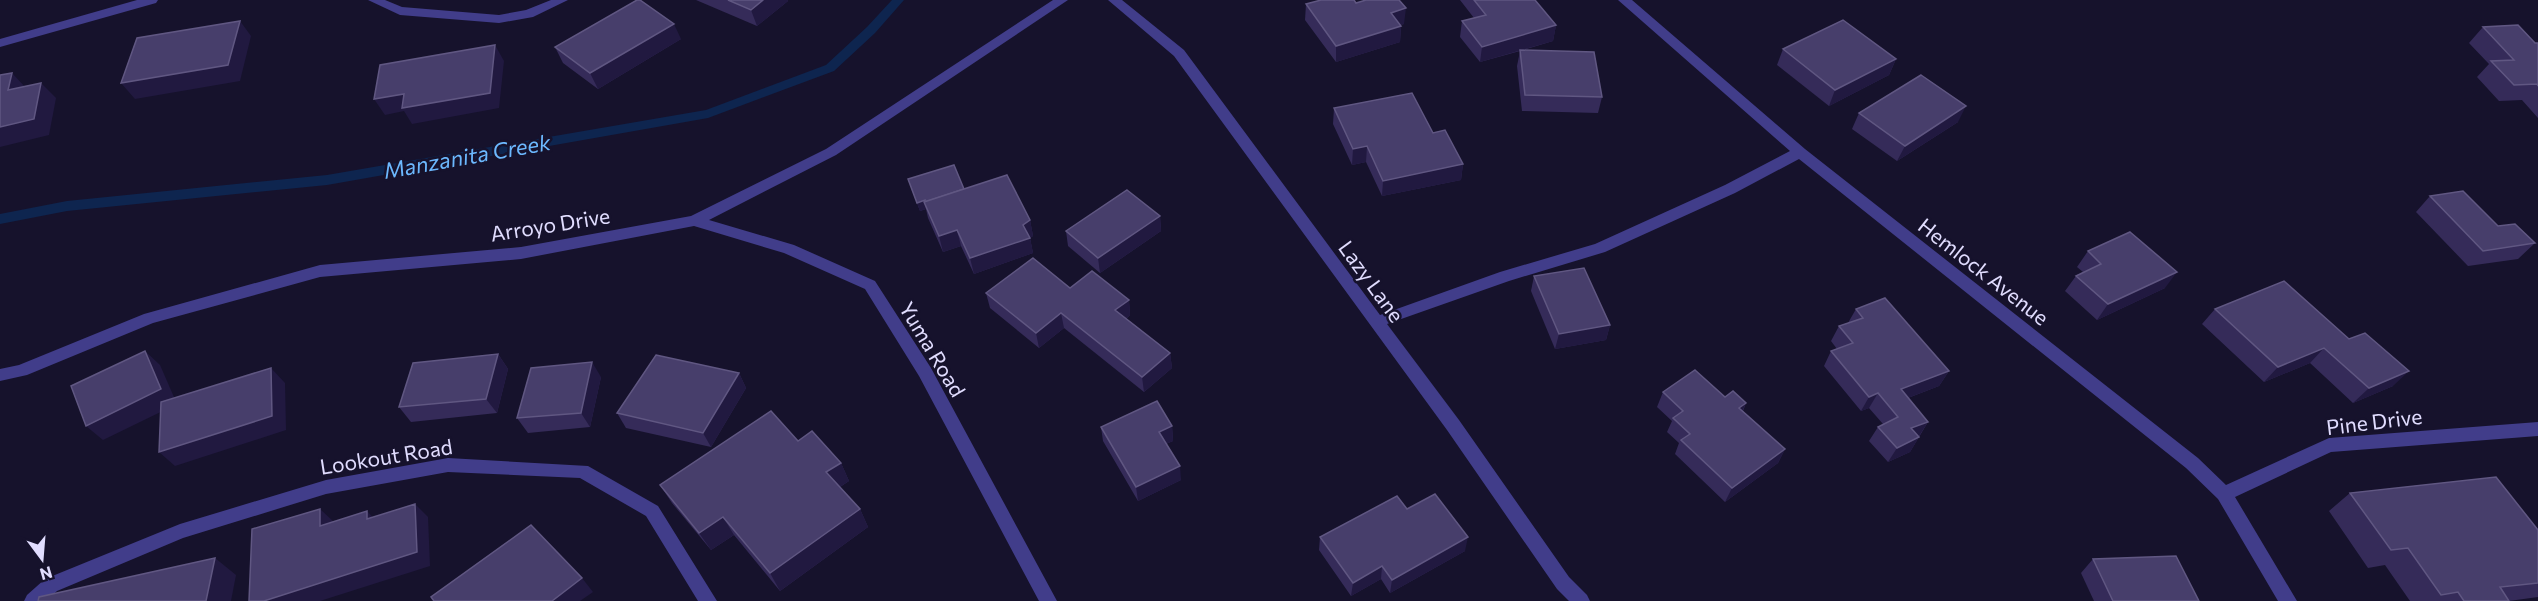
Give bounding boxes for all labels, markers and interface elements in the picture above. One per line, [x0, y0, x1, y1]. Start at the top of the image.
water label: Manzanita Creek [381, 128, 554, 184]
street label: Arroyo Drive [488, 202, 612, 246]
street label: Hemlock Avenue [1914, 212, 2054, 330]
street label: Lazy Lane [1334, 235, 1410, 327]
street label: Yuma Road [895, 297, 971, 401]
street label: Pine Drive [2325, 403, 2423, 439]
street label: Lookout Road [318, 433, 454, 479]
north arrow [12, 529, 72, 589]
text: N [38, 563, 55, 585]

